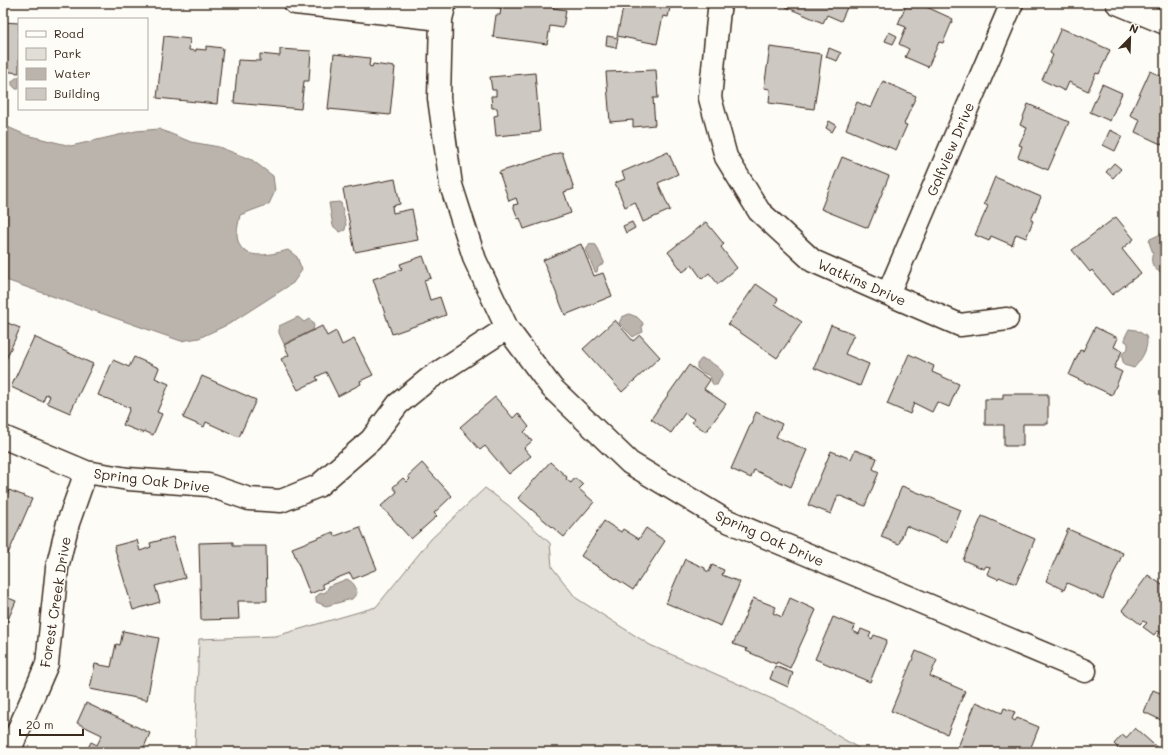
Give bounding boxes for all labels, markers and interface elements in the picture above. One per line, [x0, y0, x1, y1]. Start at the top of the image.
legend [18, 18, 148, 110]
north arrow [1110, 18, 1150, 58]
text: N [1127, 20, 1141, 37]
text: Road [54, 25, 84, 41]
text: Park [54, 45, 81, 61]
text: Water [54, 65, 91, 81]
text: Building [54, 85, 100, 101]
street label: Golfview Drive [922, 99, 978, 199]
street label: Watkins Drive [815, 254, 909, 310]
street label: Spring Oak Drive [93, 463, 211, 497]
street label: Spring Oak Drive [713, 506, 827, 570]
street label: Forest Creek Drive [35, 535, 75, 669]
scale bar [20, 711, 83, 737]
text: 20 m [26, 716, 54, 732]

